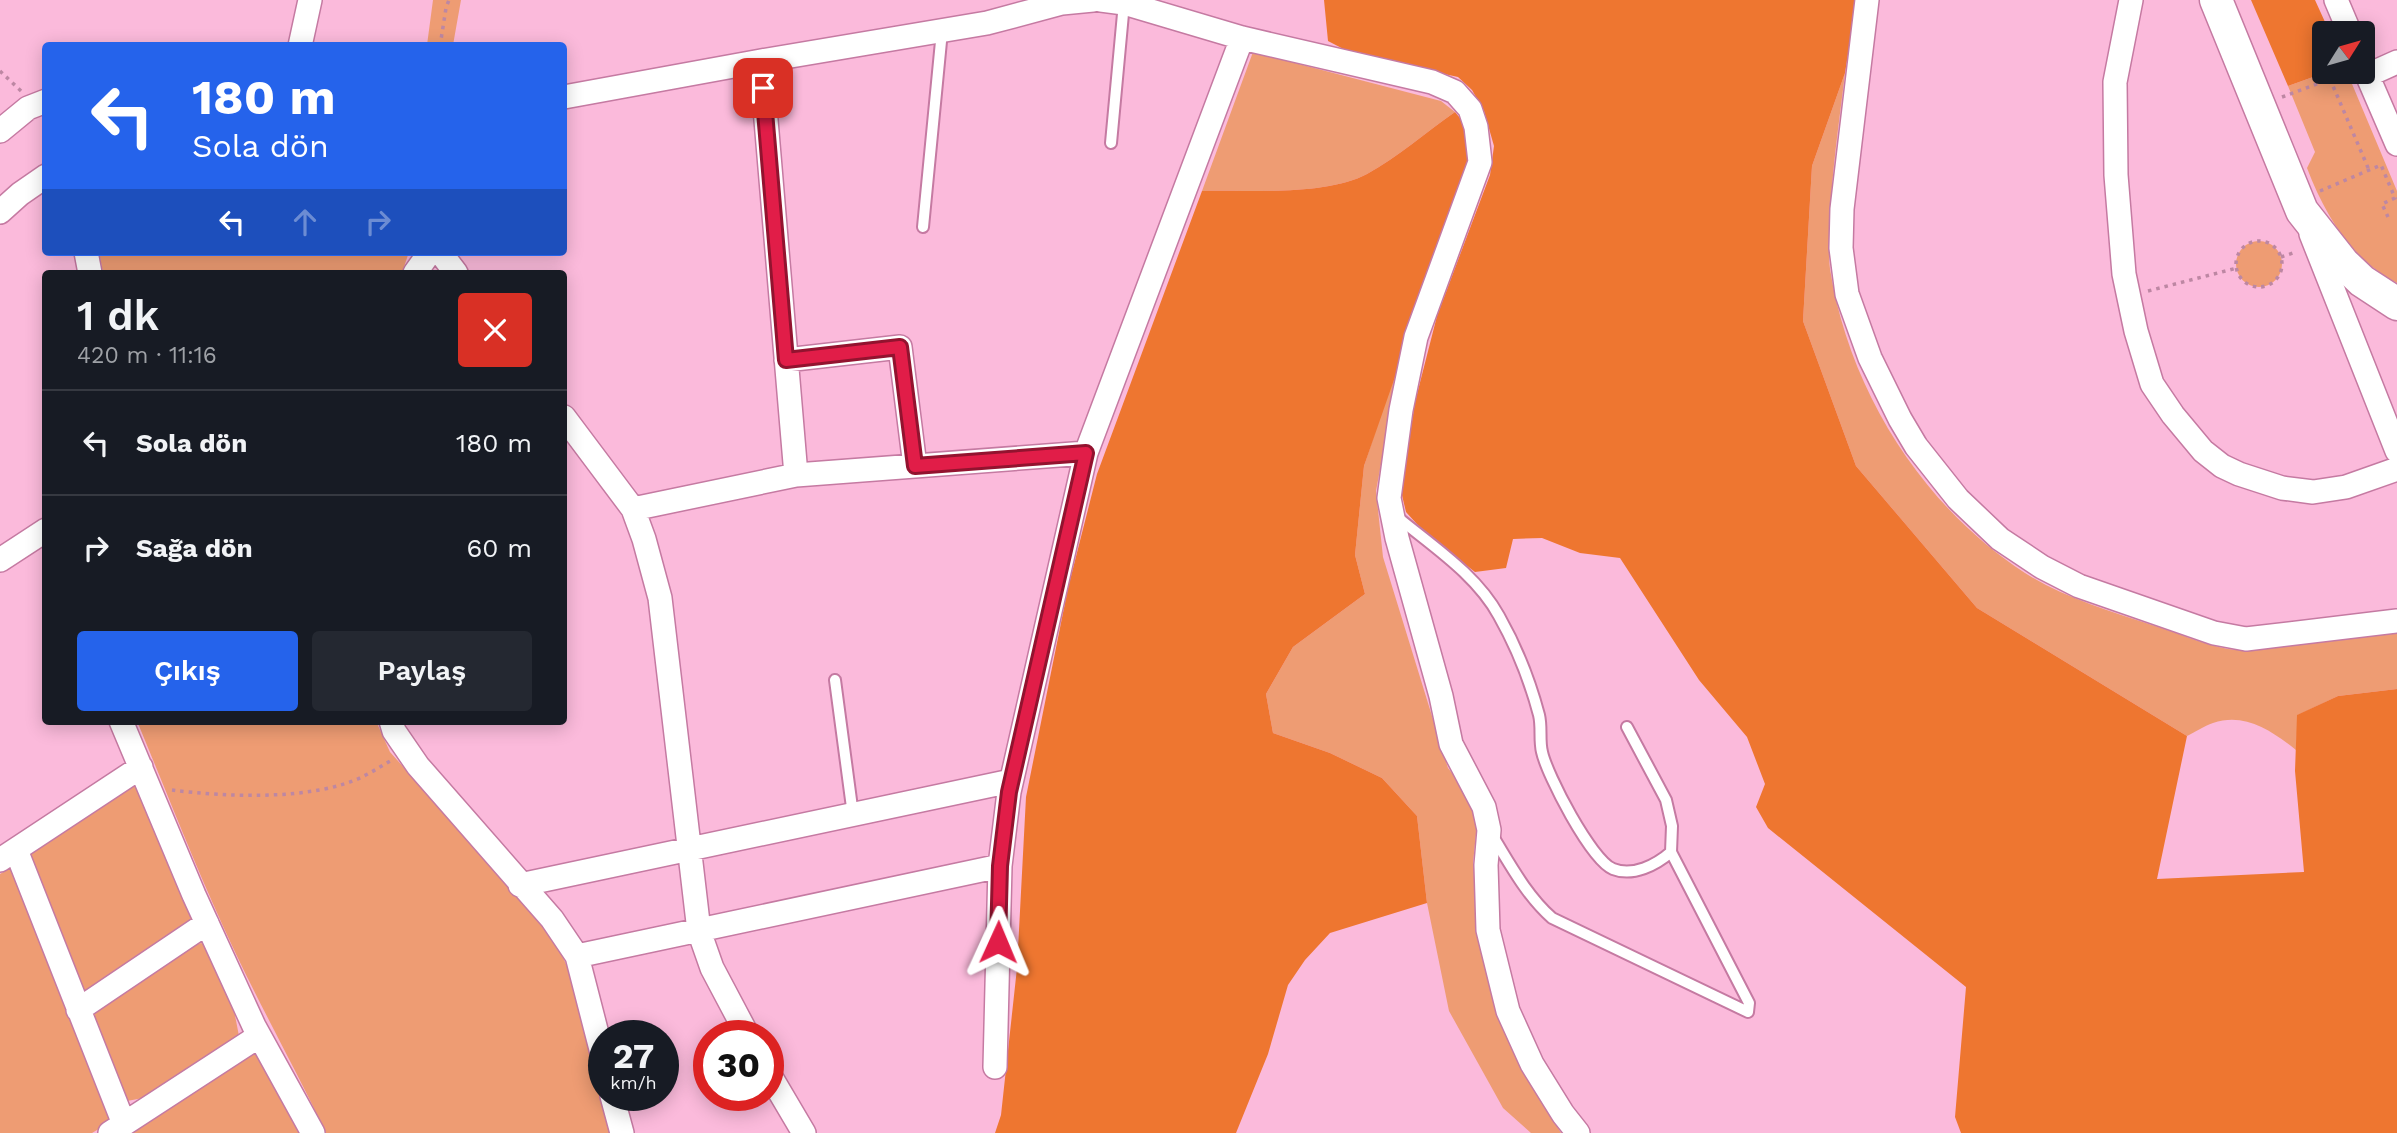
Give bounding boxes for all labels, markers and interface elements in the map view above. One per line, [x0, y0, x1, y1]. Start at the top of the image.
north arrow [2312, 21, 2375, 84]
map controls [2312, 21, 2375, 84]
pin [733, 58, 793, 118]
text: 180 m [192, 68, 336, 126]
icon: arrive [744, 69, 782, 107]
icon: left [77, 70, 168, 161]
text: Sola dön [192, 127, 329, 165]
icon: left [213, 203, 251, 241]
icon: ahead [286, 203, 324, 241]
icon: right [359, 203, 397, 241]
text: 1 dk [77, 291, 159, 340]
button: close [458, 293, 532, 367]
text: 420 m · 11:16 [77, 342, 217, 369]
icon: left [77, 424, 115, 462]
text: Sola dön [136, 428, 247, 458]
text: 180 m [456, 428, 532, 458]
icon: right [77, 529, 115, 567]
text: Sağa dön [136, 533, 253, 563]
text: 60 m [466, 533, 532, 563]
button: Çıkış [77, 631, 298, 711]
button: Paylaş [312, 631, 532, 711]
position arrow [961, 905, 1035, 979]
speed limit sign: 30 [693, 1020, 784, 1111]
text: 27 [613, 1035, 654, 1077]
text: km/h [610, 1072, 657, 1093]

